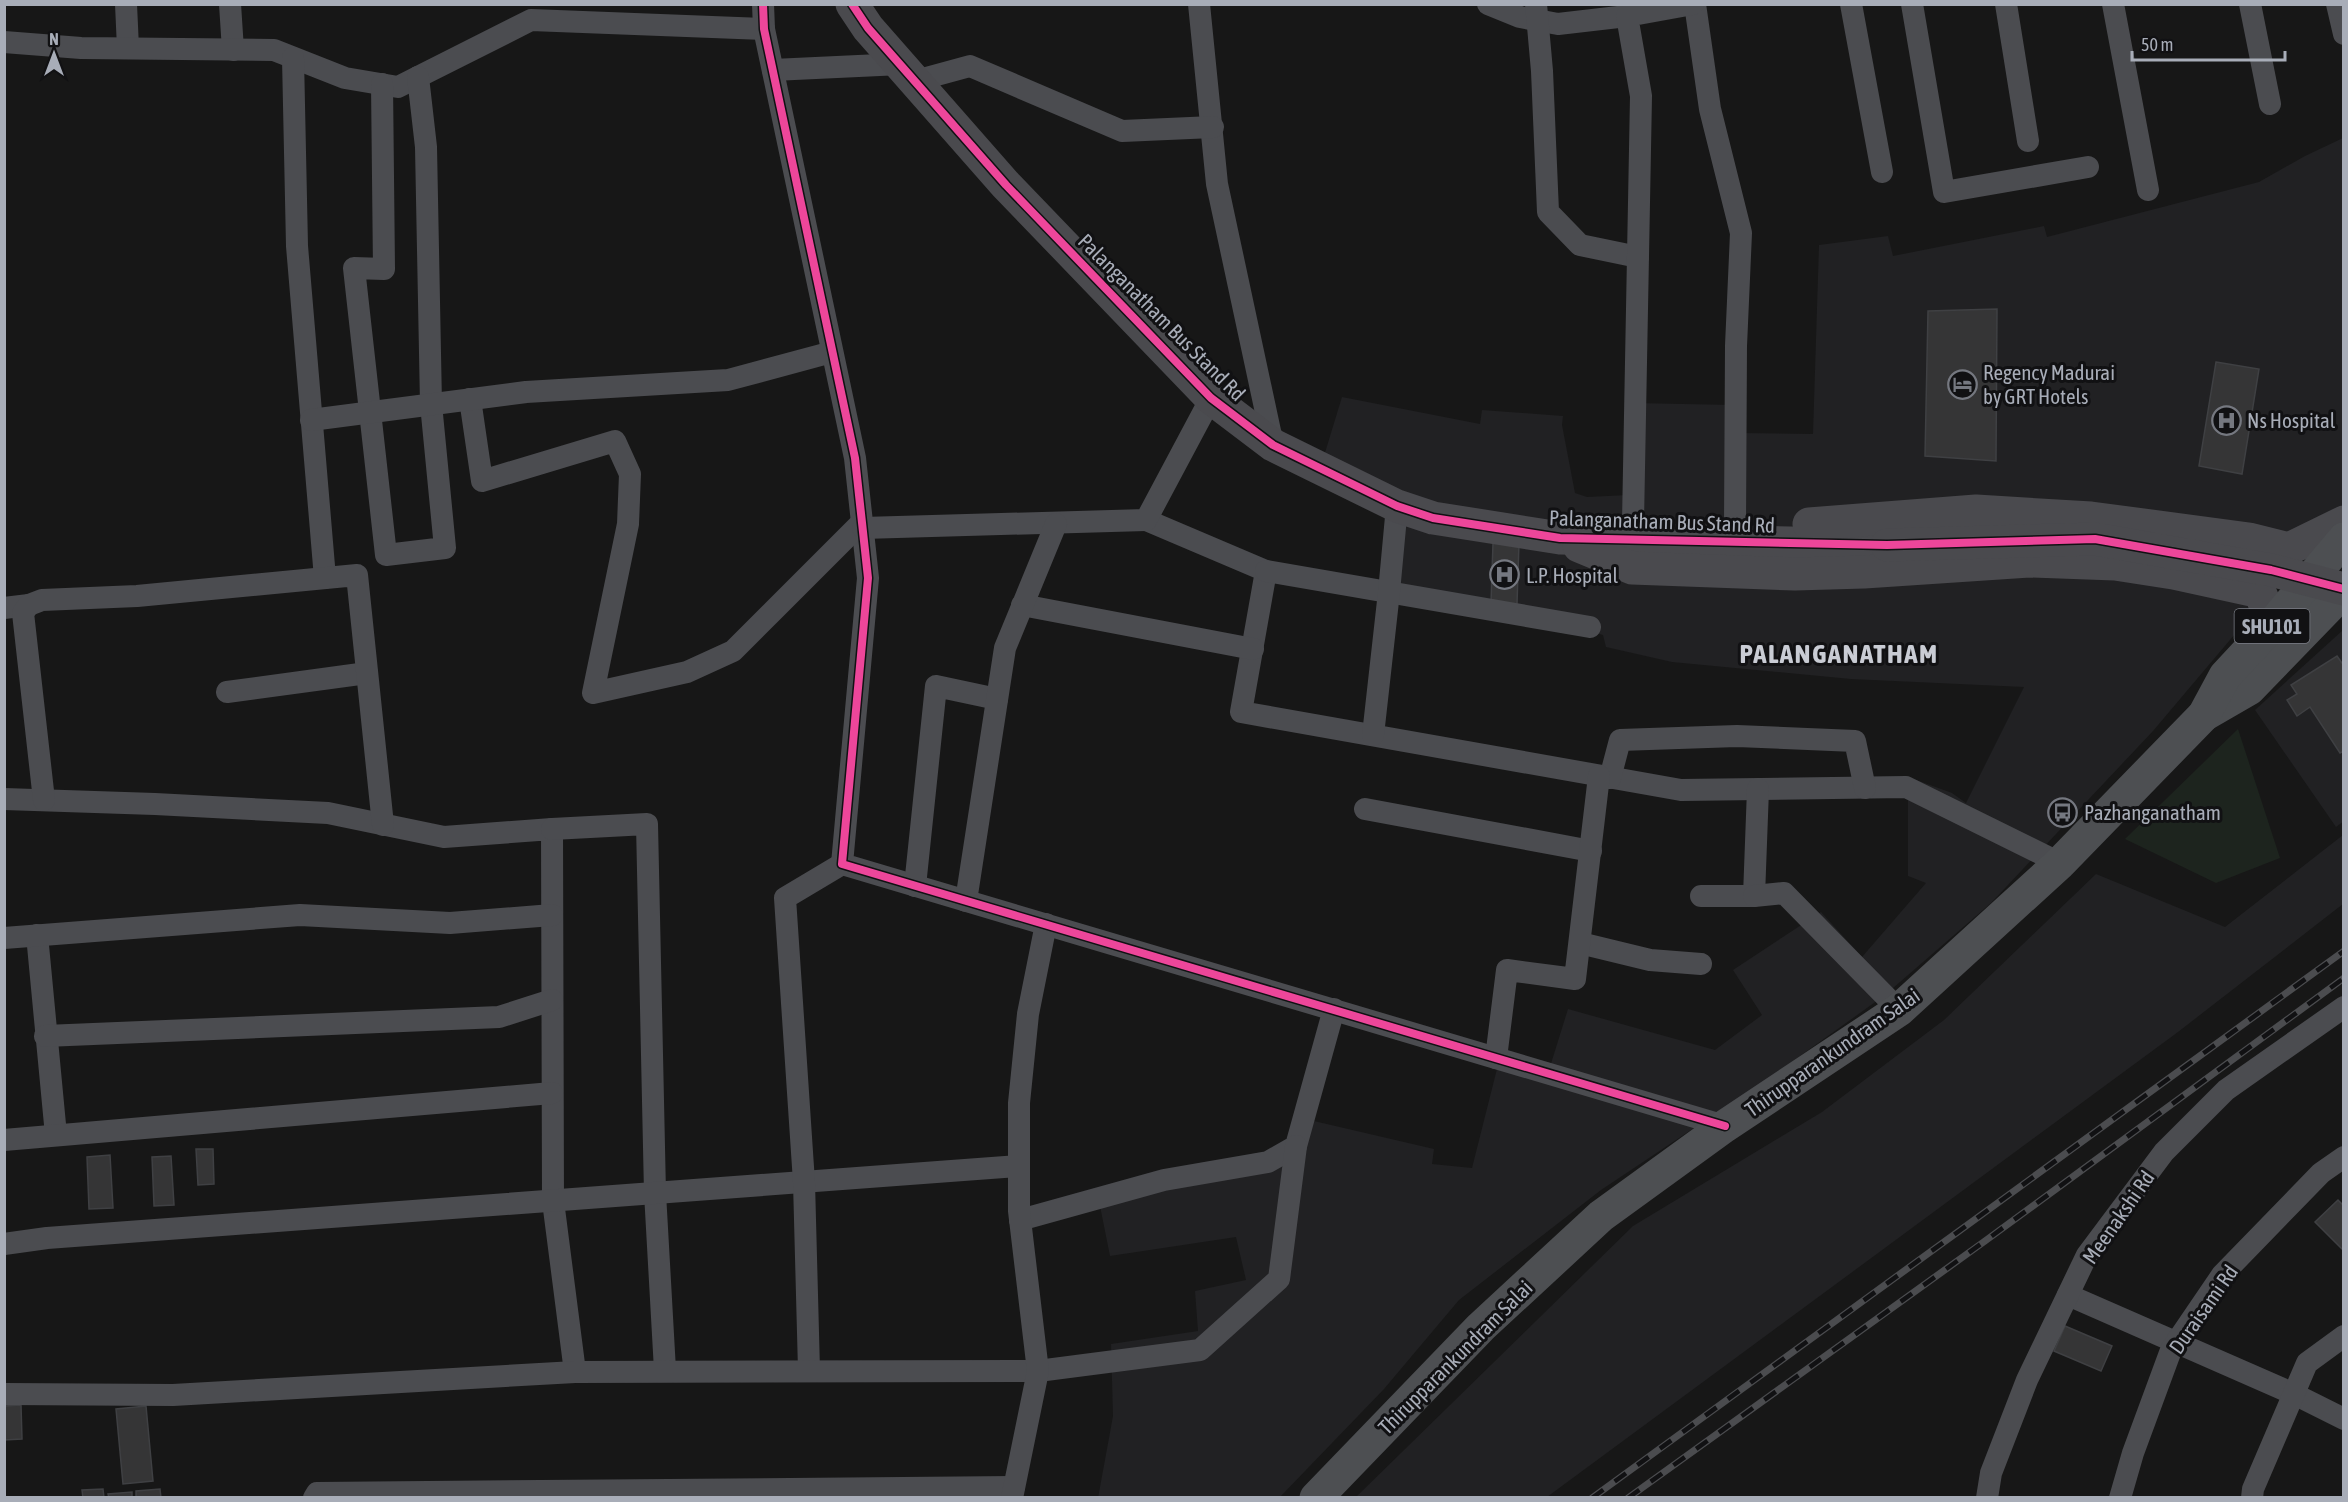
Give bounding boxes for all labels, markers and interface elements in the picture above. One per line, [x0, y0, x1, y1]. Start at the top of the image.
north arrow [24, 24, 84, 84]
scale bar [2132, 24, 2285, 62]
text: N [49, 30, 59, 48]
text: 50 m [2141, 34, 2173, 55]
street label: Palanganatham Bus Stand Rd [1074, 229, 1250, 405]
place label: Regency Madurai by GRT Hotels [1983, 360, 2115, 408]
hotel icon: Regency Madurai by GRT Hotels [1946, 368, 1978, 400]
hospital icon: Ns Hospital [2210, 404, 2242, 436]
place label: Ns Hospital [2247, 408, 2336, 432]
street label: Palanganatham Bus Stand Rd [1549, 505, 1775, 537]
hospital icon: L.P. Hospital [1489, 559, 1521, 591]
place label: L.P. Hospital [1526, 563, 1619, 587]
road number: SHU101 [2234, 609, 2310, 643]
district label: PALANGANATHAM [1740, 638, 1938, 669]
bus stop icon: Pazhanganatham [2047, 796, 2079, 828]
place label: Pazhanganatham [2084, 800, 2221, 824]
street label: Thirupparankundram Salai [1740, 983, 1924, 1121]
street label: Meenakshi Rd [2077, 1166, 2159, 1268]
street label: Duraisami Rd [2164, 1260, 2242, 1358]
street label: Thirupparankundram Salai [1373, 1275, 1537, 1439]

